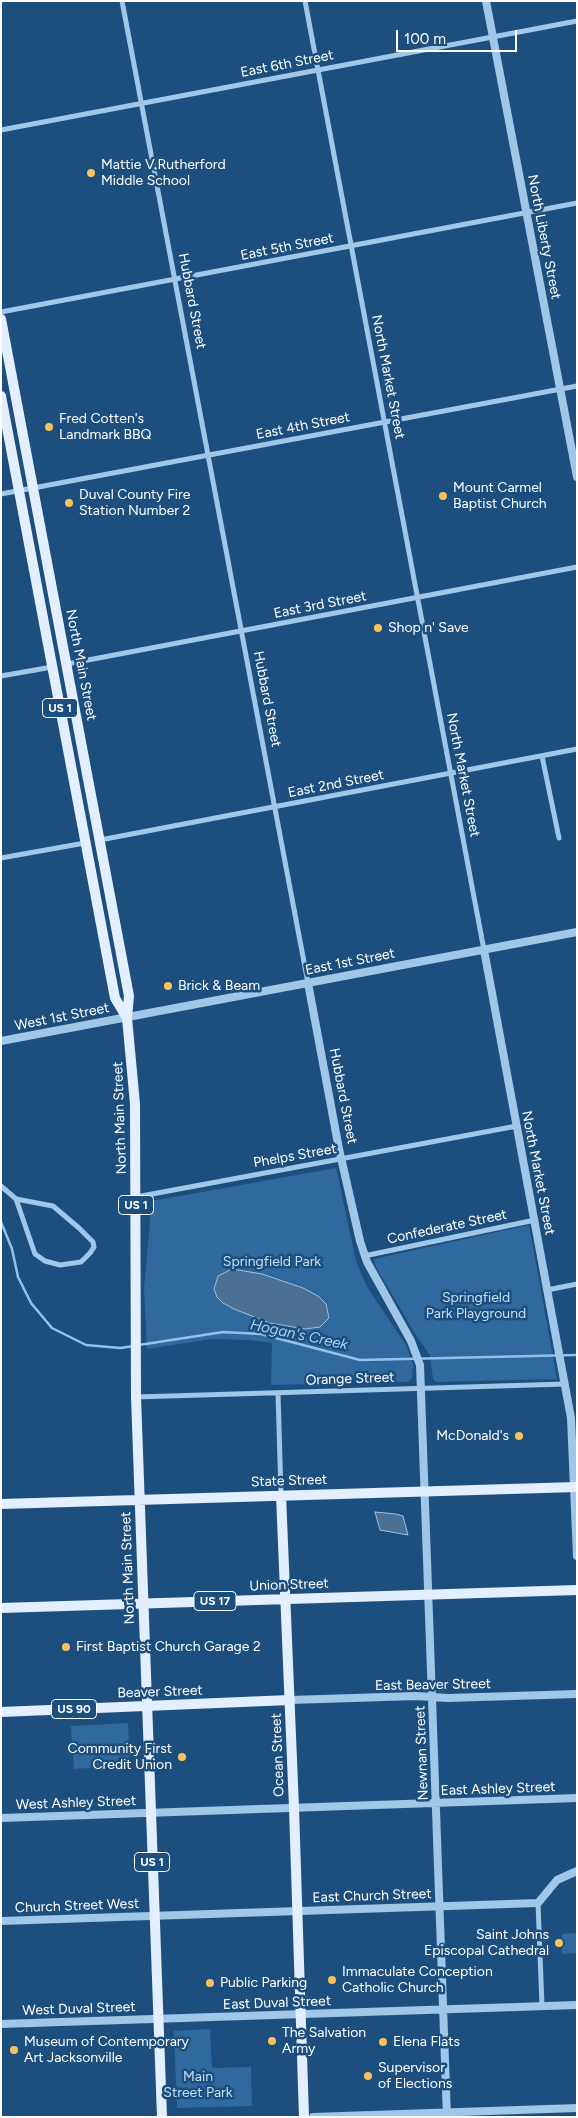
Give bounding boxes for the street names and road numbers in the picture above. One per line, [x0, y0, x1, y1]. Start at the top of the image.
street label: East 6th Street [239, 47, 335, 81]
street label: North Liberty Street [524, 173, 564, 301]
street label: East 5th Street [239, 230, 335, 264]
street label: Hubbard Street [174, 252, 210, 350]
street label: North Market Street [368, 313, 408, 441]
street label: East 4th Street [255, 409, 351, 443]
street label: East 3rd Street [272, 588, 368, 622]
street label: North Main Street [62, 608, 100, 722]
street label: Hubbard Street [249, 650, 285, 748]
road number: US 1 [42, 698, 78, 718]
street label: North Market Street [443, 711, 483, 839]
street label: East 2nd Street [287, 766, 385, 802]
street label: East 1st Street [304, 945, 396, 979]
street label: West 1st Street [13, 1000, 111, 1034]
street label: Hubbard Street [325, 1047, 361, 1145]
street label: North Main Street [110, 1061, 130, 1175]
street label: North Market Street [518, 1109, 558, 1237]
street label: Phelps Street [252, 1140, 338, 1172]
road number: US 1 [118, 1196, 154, 1214]
street label: Confederate Street [386, 1206, 508, 1248]
street label: Orange Street [305, 1369, 395, 1389]
street label: State Street [250, 1471, 328, 1491]
street label: North Main Street [118, 1511, 138, 1625]
street label: Union Street [249, 1575, 329, 1595]
road number: US 17 [194, 1592, 236, 1610]
street label: East Beaver Street [375, 1676, 491, 1694]
street label: Beaver Street [117, 1682, 203, 1702]
road number: US 90 [52, 1700, 96, 1718]
street label: Newnan Street [412, 1705, 432, 1801]
street label: Ocean Street [268, 1713, 288, 1797]
street label: East Ashley Street [440, 1779, 556, 1799]
street label: West Ashley Street [16, 1793, 136, 1813]
road number: US 1 [134, 1852, 170, 1871]
street label: East Church Street [312, 1886, 432, 1906]
street label: Church Street West [15, 1895, 139, 1917]
street label: East Duval Street [223, 1993, 331, 2013]
street label: West Duval Street [22, 1999, 136, 2019]

